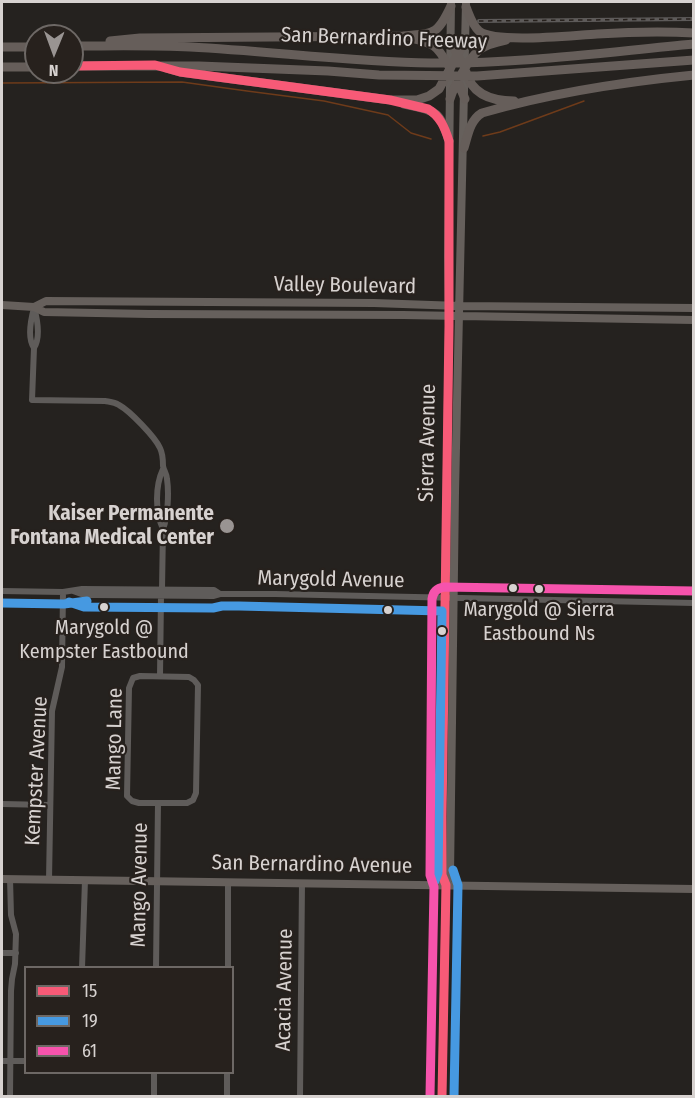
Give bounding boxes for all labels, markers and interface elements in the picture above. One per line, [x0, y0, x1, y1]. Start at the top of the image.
street label: San Bernardino Freeway [280, 23, 488, 55]
north arrow [24, 24, 84, 84]
text: N [49, 61, 59, 80]
street label: Valley Boulevard [274, 272, 416, 300]
street label: Sierra Avenue [414, 384, 442, 502]
place label: Kaiser Permanente Fontana Medical Center [10, 501, 214, 551]
marker: Kaiser Permanente Fontana Medical Center [218, 517, 236, 535]
street label: Marygold Avenue [257, 566, 405, 594]
unlabelled marker [507, 582, 519, 594]
marker: Marygold @ Sierra Eastbound Ns [533, 583, 545, 595]
place label: Marygold @ Sierra Eastbound Ns [463, 598, 615, 645]
marker: Marygold @ Kempster Eastbound [98, 601, 110, 613]
unlabelled marker [382, 604, 394, 616]
place label: Marygold @ Kempster Eastbound [19, 616, 189, 663]
unlabelled marker [436, 625, 448, 637]
street label: Mango Lane [102, 687, 128, 791]
street label: Kempster Avenue [20, 696, 54, 846]
street label: Mango Avenue [126, 822, 154, 948]
street label: San Bernardino Avenue [211, 851, 413, 879]
street label: Acacia Avenue [271, 928, 299, 1052]
legend [24, 966, 234, 1074]
text: 15 [82, 980, 97, 1002]
text: 19 [82, 1010, 98, 1032]
text: 61 [82, 1040, 97, 1062]

